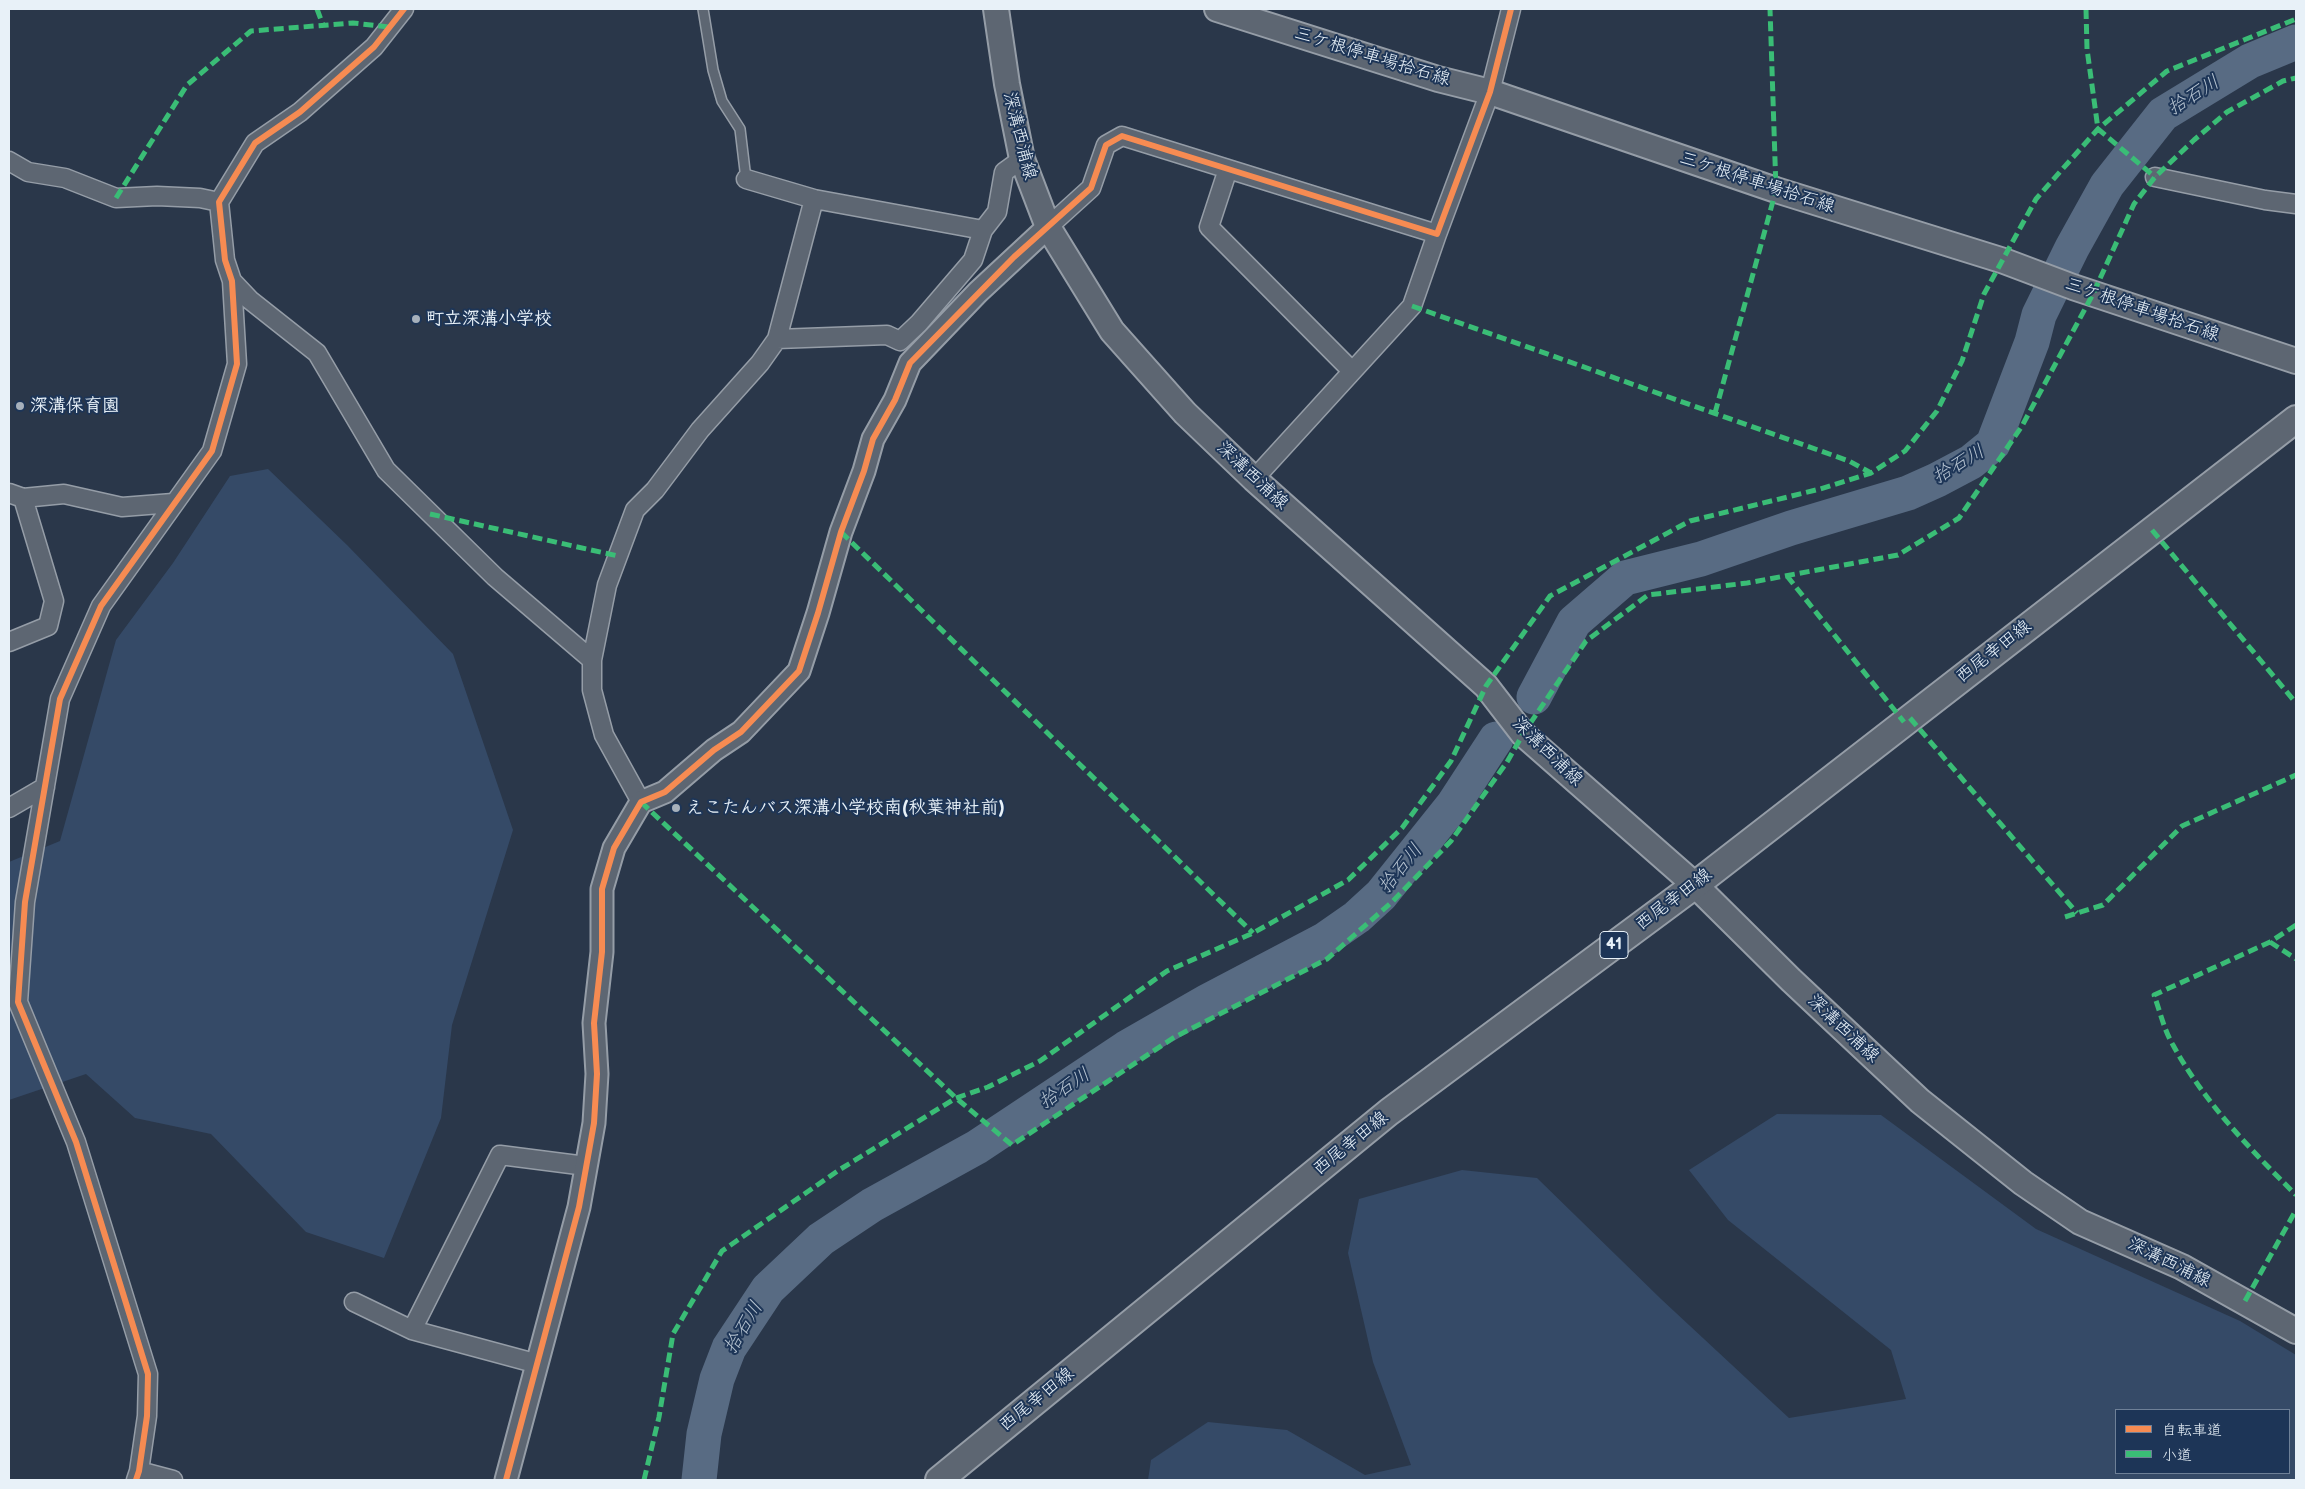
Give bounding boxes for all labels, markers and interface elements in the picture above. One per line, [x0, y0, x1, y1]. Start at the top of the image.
street label: 三ケ根停車場拾石線 [1291, 23, 1453, 91]
water label: 拾石川 [2164, 71, 2224, 121]
street label: 深溝西浦線 [998, 90, 1040, 182]
street label: 三ケ根停車場拾石線 [1677, 148, 1837, 218]
street label: 三ケ根停車場拾石線 [2062, 273, 2222, 347]
place label: 町立深溝小学校 [426, 308, 552, 330]
marker: 町立深溝小学校 [410, 313, 422, 325]
place label: 深溝保育園 [30, 395, 120, 417]
marker: 深溝保育園 [14, 400, 26, 412]
street label: 深溝西浦線 [1212, 437, 1292, 515]
water label: 拾石川 [1929, 441, 1989, 489]
street label: 西尾幸田線 [1952, 616, 2036, 688]
street label: 深溝西浦線 [1507, 713, 1587, 791]
place label: えこたんバス深溝小学校南(秋葉神社前) [686, 797, 1005, 819]
marker: えこたんバス深溝小学校南(秋葉神社前) [670, 802, 682, 814]
water label: 拾石川 [1374, 840, 1428, 898]
street label: 西尾幸田線 [1632, 864, 1716, 936]
road number: 41 [1600, 932, 1628, 958]
street label: 深溝西浦線 [1803, 990, 1883, 1068]
water label: 拾石川 [1035, 1064, 1095, 1114]
street label: 西尾幸田線 [1309, 1107, 1393, 1181]
street label: 深溝西浦線 [2124, 1234, 2214, 1292]
water label: 拾石川 [720, 1298, 768, 1358]
street label: 西尾幸田線 [995, 1363, 1079, 1437]
legend [2115, 1409, 2290, 1474]
text: 自転車道 [2162, 1421, 2222, 1440]
text: 小道 [2162, 1446, 2192, 1465]

